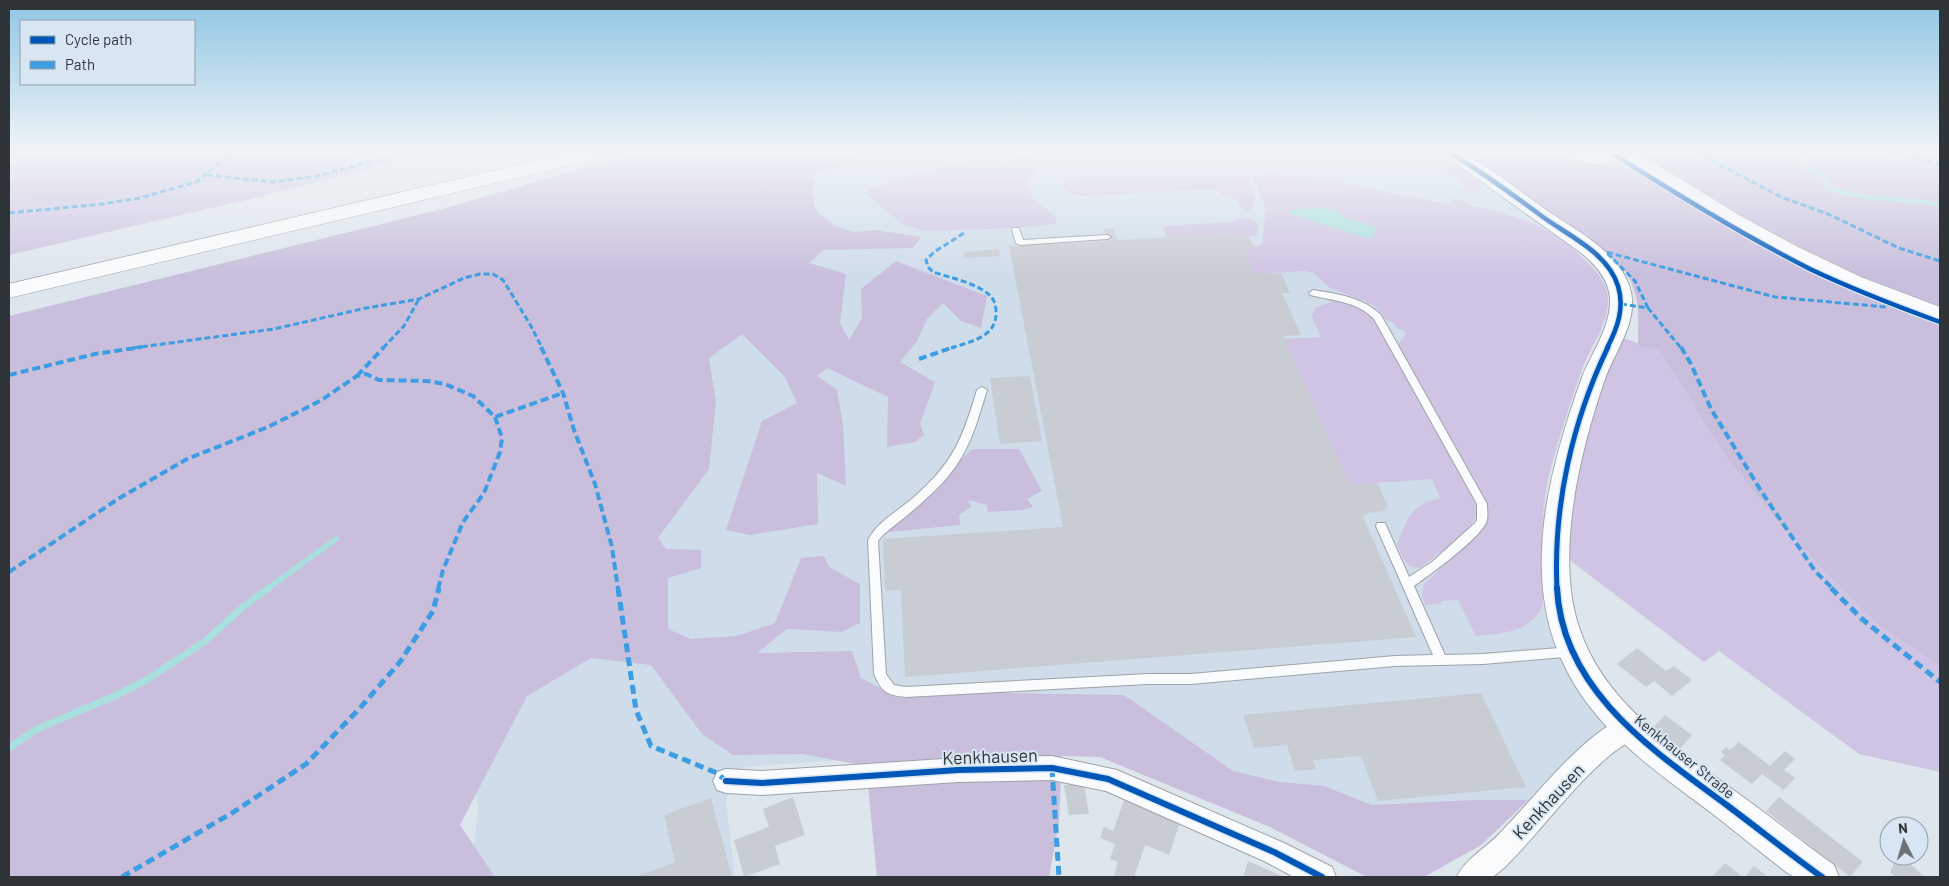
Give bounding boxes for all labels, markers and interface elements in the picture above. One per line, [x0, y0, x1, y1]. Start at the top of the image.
legend [20, 20, 195, 85]
text: Cycle path [65, 30, 132, 48]
text: Path [65, 55, 95, 73]
street label: Kenkhauser Straße [1631, 710, 1739, 802]
street label: Kenkhausen [942, 743, 1038, 769]
street label: Kenkhausen [1507, 759, 1589, 843]
north arrow [1879, 816, 1929, 866]
text: N [1897, 819, 1908, 836]

